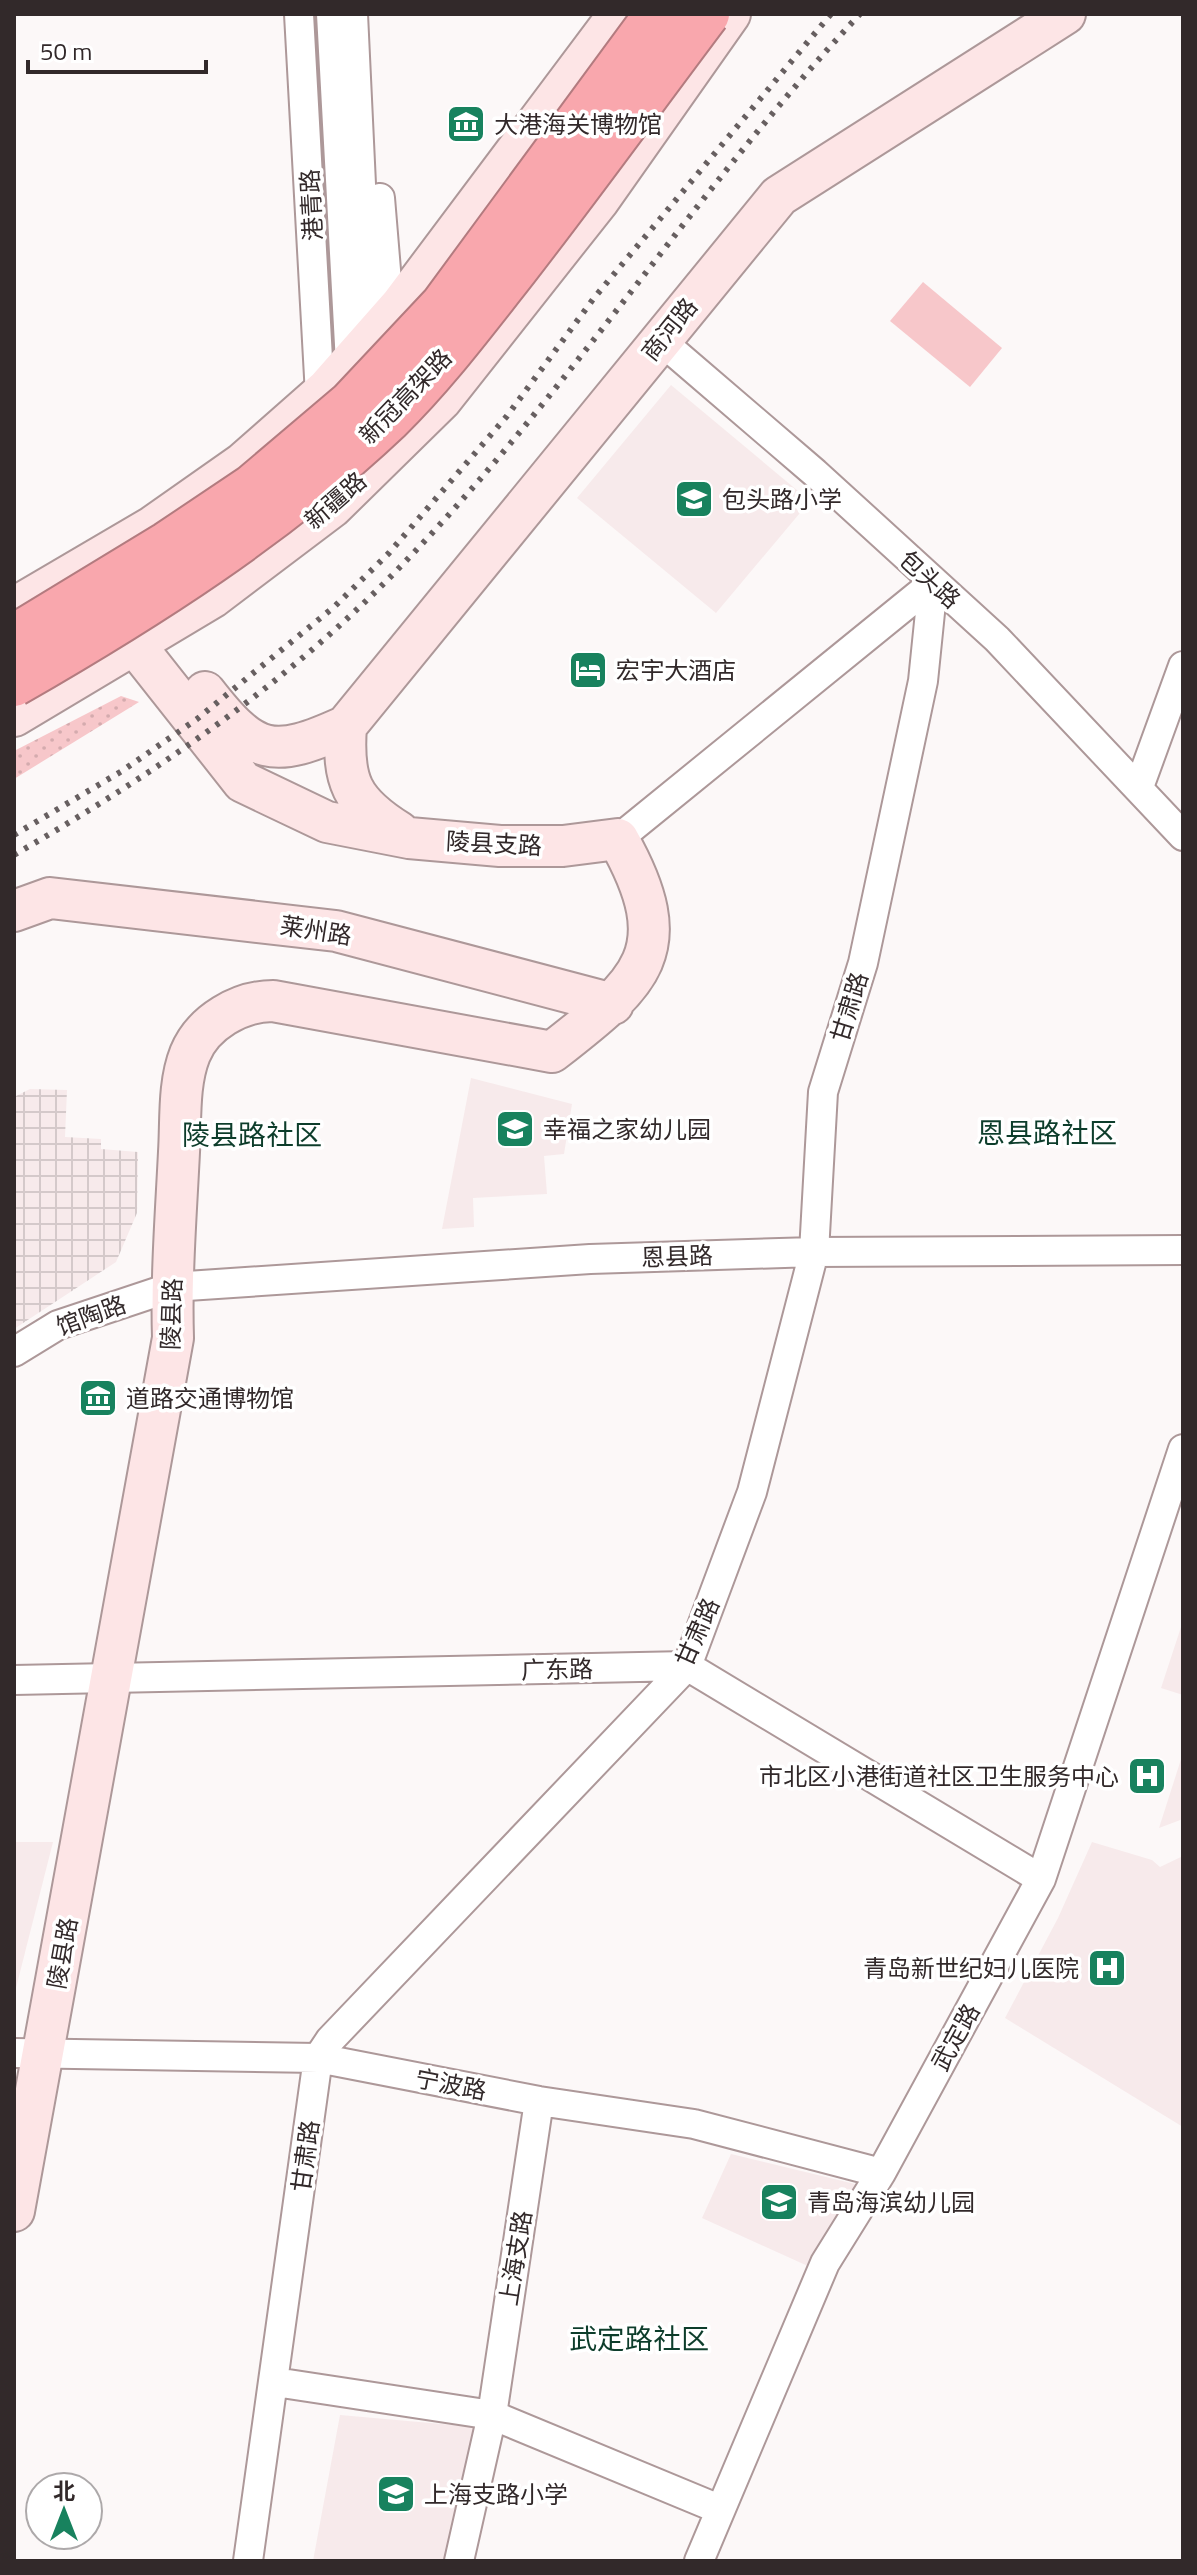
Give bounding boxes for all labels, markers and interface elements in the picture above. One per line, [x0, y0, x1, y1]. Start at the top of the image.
scale bar [28, 24, 206, 74]
text: 50 m [40, 33, 92, 69]
museum icon: 大港海关博物馆 [445, 103, 487, 145]
place label: 大港海关博物馆 [494, 106, 662, 142]
street label: 港青路 [291, 168, 331, 242]
street label: 商河路 [632, 290, 706, 368]
street label: 新冠高架路 [350, 340, 460, 452]
street label: 新疆路 [296, 463, 374, 537]
school or university icon: 包头路小学 [673, 478, 715, 520]
place label: 包头路小学 [722, 481, 842, 517]
street label: 包头路 [891, 542, 969, 616]
hotel icon: 宏宇大酒店 [567, 649, 609, 691]
place label: 宏宇大酒店 [616, 652, 736, 688]
street label: 陵县支路 [445, 823, 543, 863]
street label: 莱州路 [278, 907, 354, 953]
street label: 甘肃路 [821, 967, 877, 1047]
school or university icon: 幸福之家幼儿园 [494, 1108, 536, 1150]
place label: 幸福之家幼儿园 [543, 1111, 711, 1147]
district label: 恩县路社区 [977, 1111, 1117, 1154]
district label: 陵县路社区 [182, 1113, 322, 1156]
street label: 恩县路 [640, 1237, 714, 1275]
street label: 陵县路 [152, 1277, 190, 1351]
street label: 馆陶路 [51, 1286, 131, 1344]
museum icon: 道路交通博物馆 [77, 1377, 119, 1419]
place label: 道路交通博物馆 [126, 1380, 294, 1416]
street label: 甘肃路 [666, 1592, 728, 1672]
street label: 广东路 [521, 1650, 593, 1688]
hospital icon: 市北区小港街道社区卫生服务中心 [1126, 1755, 1168, 1797]
place label: 市北区小港街道社区卫生服务中心 [759, 1758, 1119, 1794]
street label: 陵县路 [38, 1914, 86, 1992]
hospital icon: 青岛新世纪妇儿医院 [1086, 1947, 1128, 1989]
place label: 青岛新世纪妇儿医院 [863, 1950, 1079, 1986]
street label: 武定路 [922, 1997, 988, 2077]
street label: 宁波路 [412, 2059, 490, 2109]
street label: 甘肃路 [282, 2118, 328, 2194]
school or university icon: 青岛海滨幼儿园 [758, 2181, 800, 2223]
place label: 青岛海滨幼儿园 [807, 2184, 975, 2220]
street label: 上海支路 [490, 2208, 540, 2308]
district label: 武定路社区 [569, 2317, 709, 2360]
north arrow [24, 2471, 104, 2551]
school or university icon: 上海支路小学 [375, 2473, 417, 2515]
text: 北 [53, 2474, 75, 2508]
place label: 上海支路小学 [424, 2476, 568, 2512]

